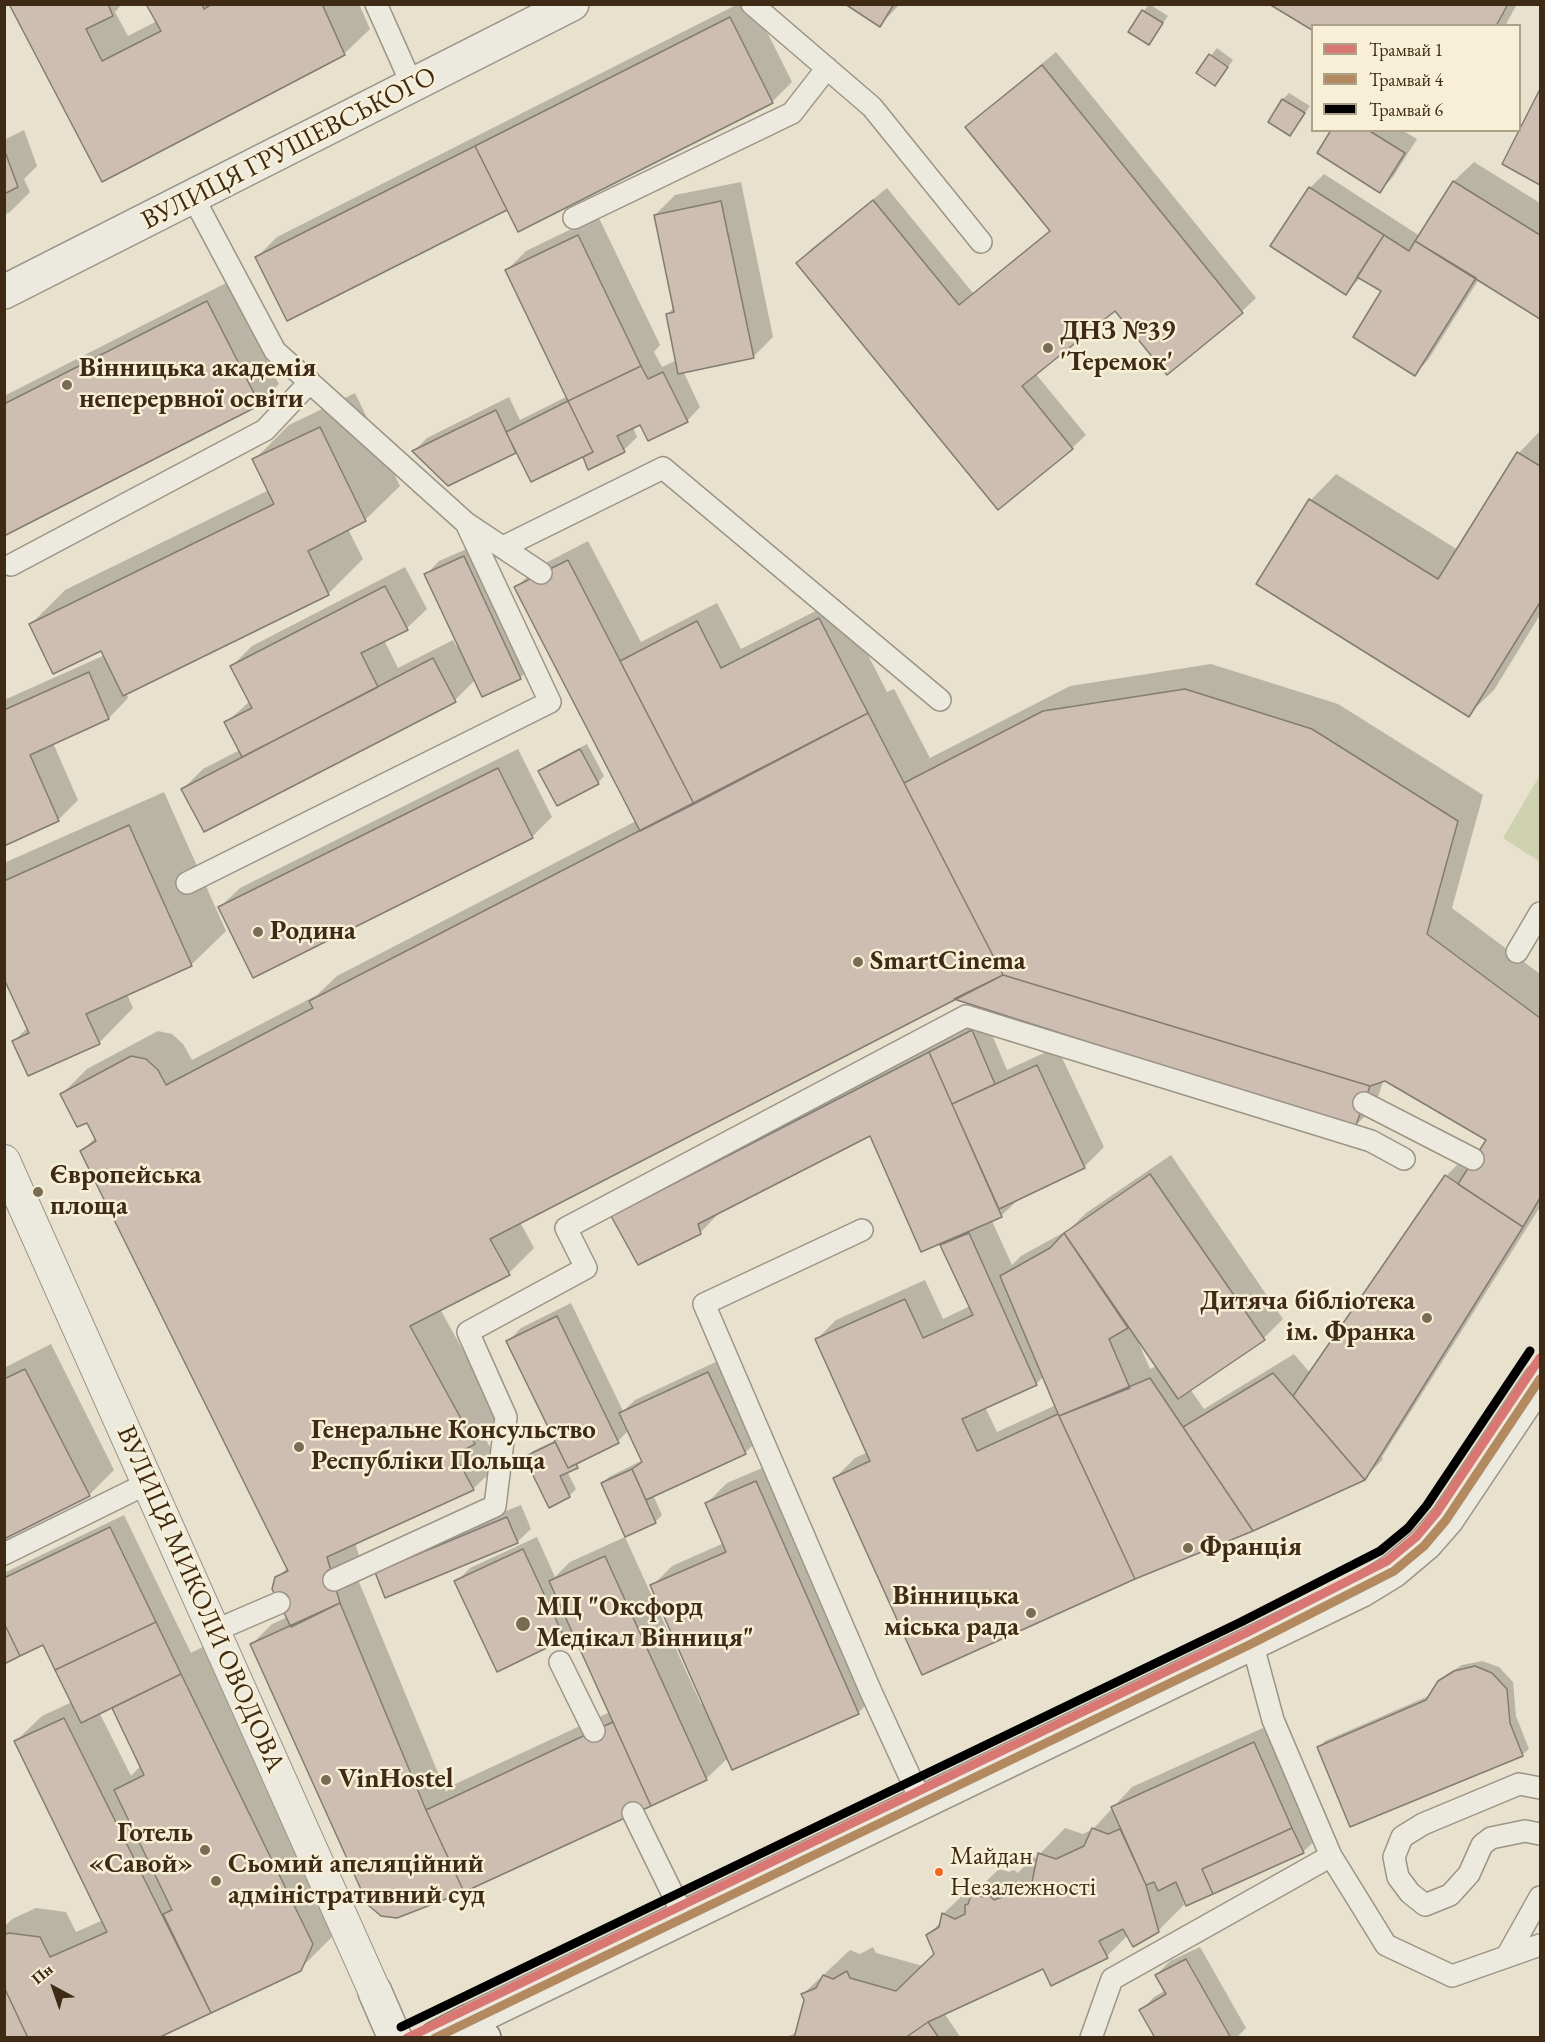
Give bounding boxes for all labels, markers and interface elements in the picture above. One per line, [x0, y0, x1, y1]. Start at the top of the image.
legend [1311, 24, 1521, 132]
text: Трамвай 1 [1369, 38, 1443, 61]
street label: ВУЛИЦЯ ГРУШЕВСЬКОГО [136, 60, 442, 238]
text: Трамвай 4 [1369, 68, 1443, 91]
text: Трамвай 6 [1369, 98, 1443, 121]
place label: ДНЗ №39 'Теремок' [1060, 316, 1175, 379]
marker: ДНЗ №39 'Теремок' [1041, 341, 1055, 355]
place label: Вінницька академія неперервної освіти [79, 353, 316, 416]
marker: Вінницька академія неперервної освіти [60, 378, 74, 392]
place label: Родина [270, 916, 356, 948]
marker: Родина [251, 925, 265, 939]
place label: SmartCinema [870, 946, 1026, 978]
marker: SmartCinema [851, 955, 865, 969]
place label: Європейська площа [50, 1160, 201, 1223]
marker: Європейська площа [31, 1185, 45, 1199]
place label: Дитяча бібліотека ім. Франка [1200, 1286, 1415, 1349]
marker: Дитяча бібліотека ім. Франка [1420, 1311, 1434, 1325]
place label: Генеральне Консульство Республіки Польща [311, 1415, 596, 1478]
street label: ВУЛИЦЯ МИКОЛИ ОВОДОВА [109, 1421, 291, 1777]
marker: Генеральне Консульство Республіки Польща [292, 1440, 306, 1454]
place label: Франція [1200, 1532, 1302, 1564]
marker: Франція [1181, 1541, 1195, 1555]
place label: Вінницька міська рада [884, 1581, 1019, 1644]
place label: МЦ "Оксфорд Медікал Вінниця" [536, 1592, 754, 1655]
marker: Вінницька міська рада [1024, 1606, 1038, 1620]
marker: МЦ "Оксфорд Медікал Вінниця" [514, 1615, 532, 1633]
place label: VinHostel [338, 1764, 454, 1796]
marker: VinHostel [319, 1773, 333, 1787]
place label: Готель «Савой» [88, 1818, 193, 1881]
place label: Майдан Незалежності [950, 1841, 1096, 1902]
marker: Готель «Савой» [198, 1843, 212, 1857]
place label: Сьомий апеляційний адміністративний суд [228, 1849, 485, 1912]
marker: Майдан Незалежності [933, 1866, 945, 1878]
marker: Сьомий апеляційний адміністративний суд [209, 1874, 223, 1888]
north arrow [24, 1958, 84, 2018]
text: Пн [27, 1959, 57, 1989]

